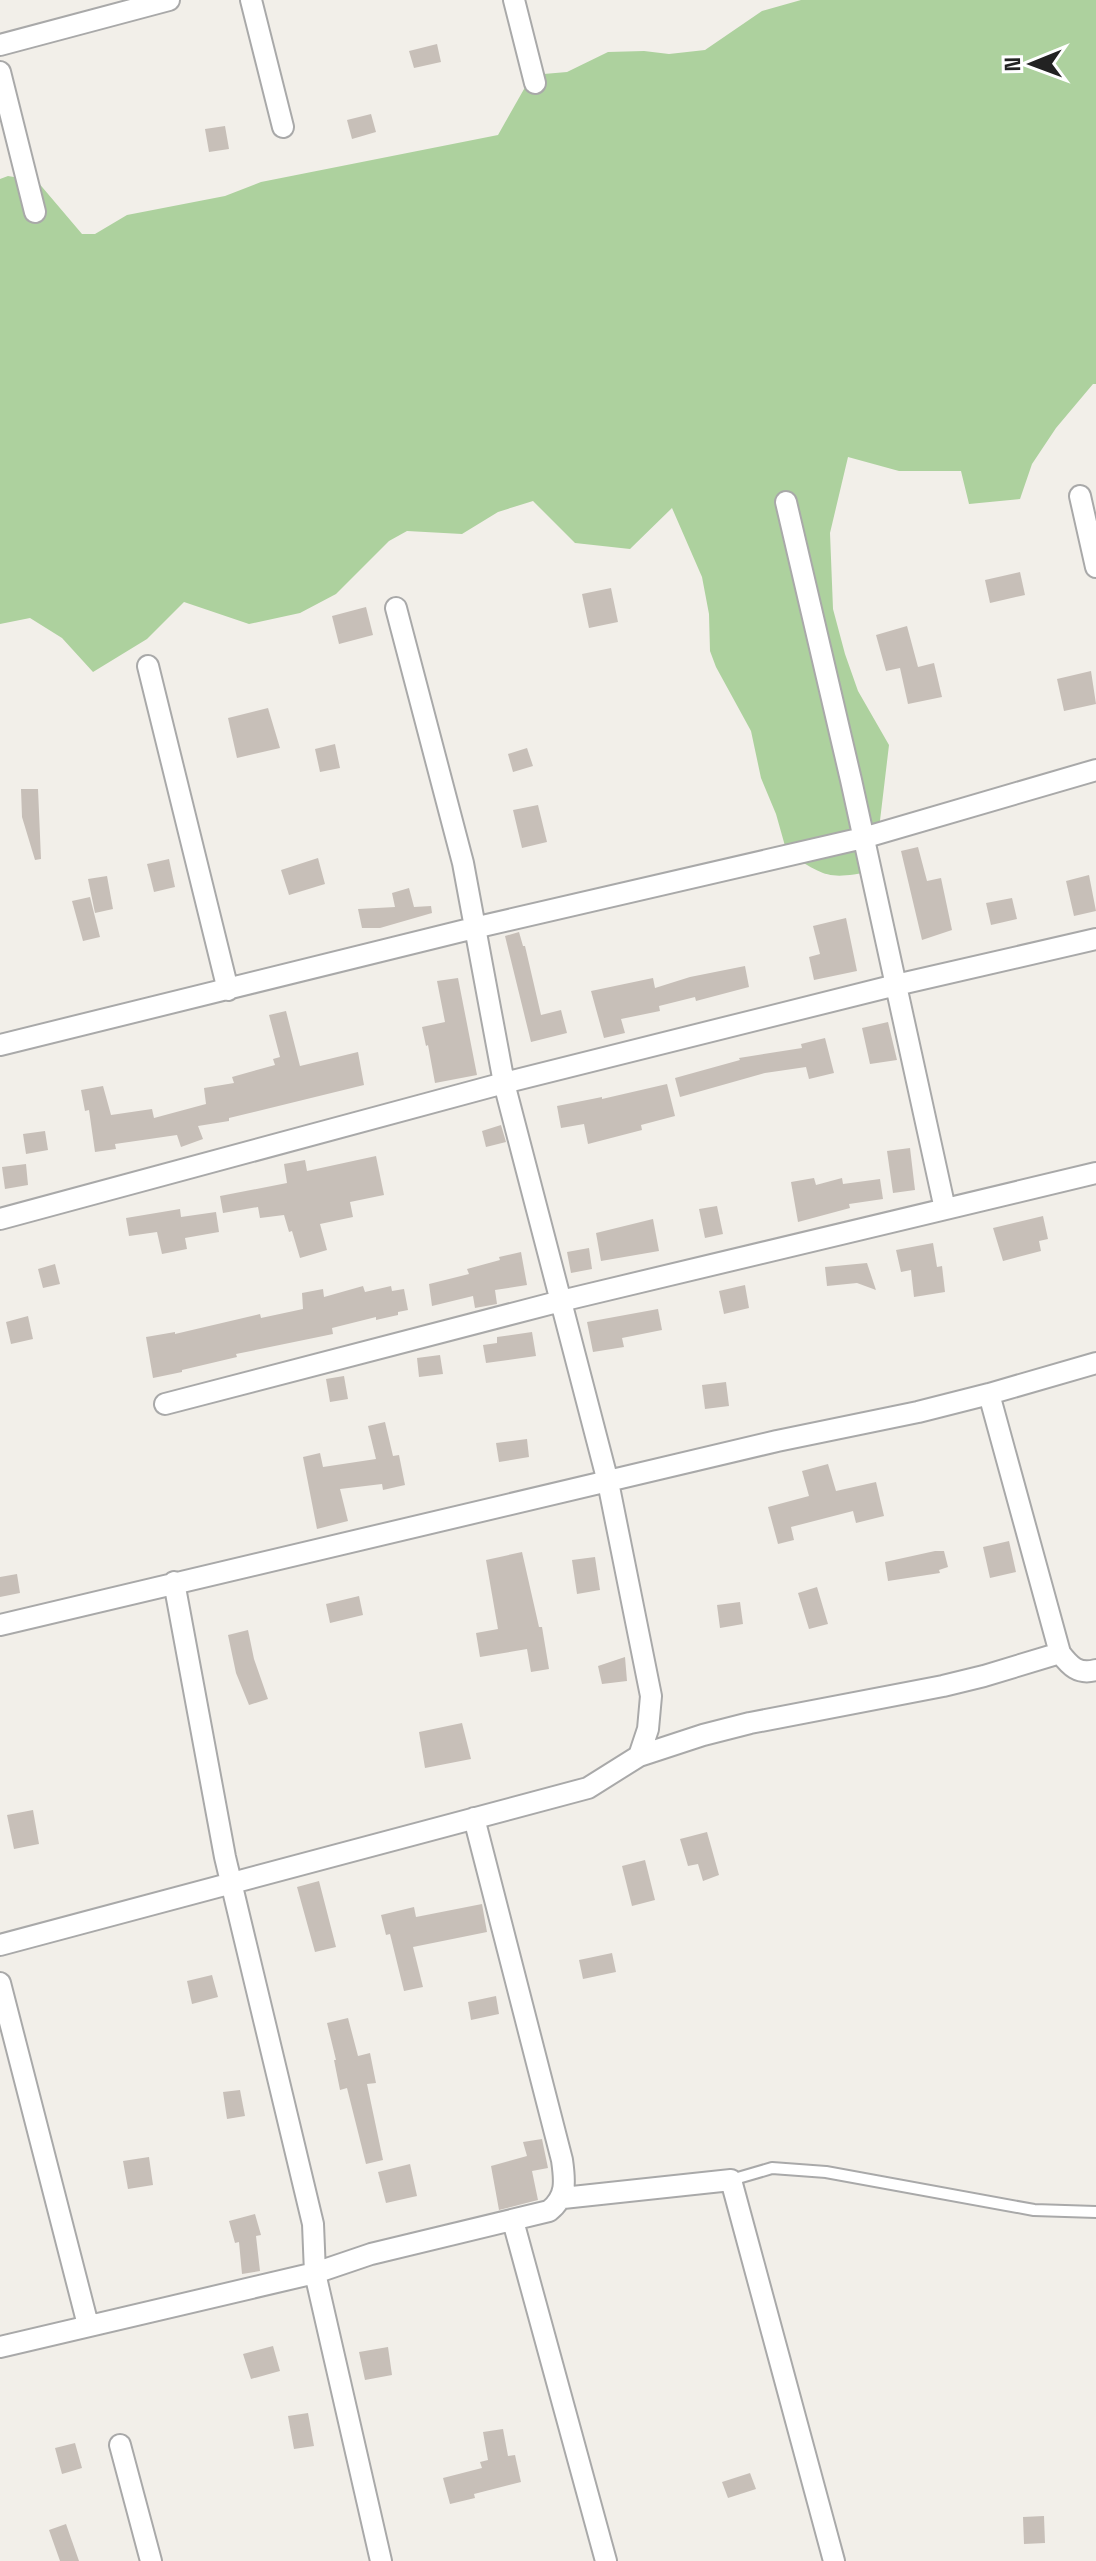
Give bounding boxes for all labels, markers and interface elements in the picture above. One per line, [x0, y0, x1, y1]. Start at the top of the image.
north arrow [992, 24, 1072, 104]
text: N [998, 57, 1026, 72]

